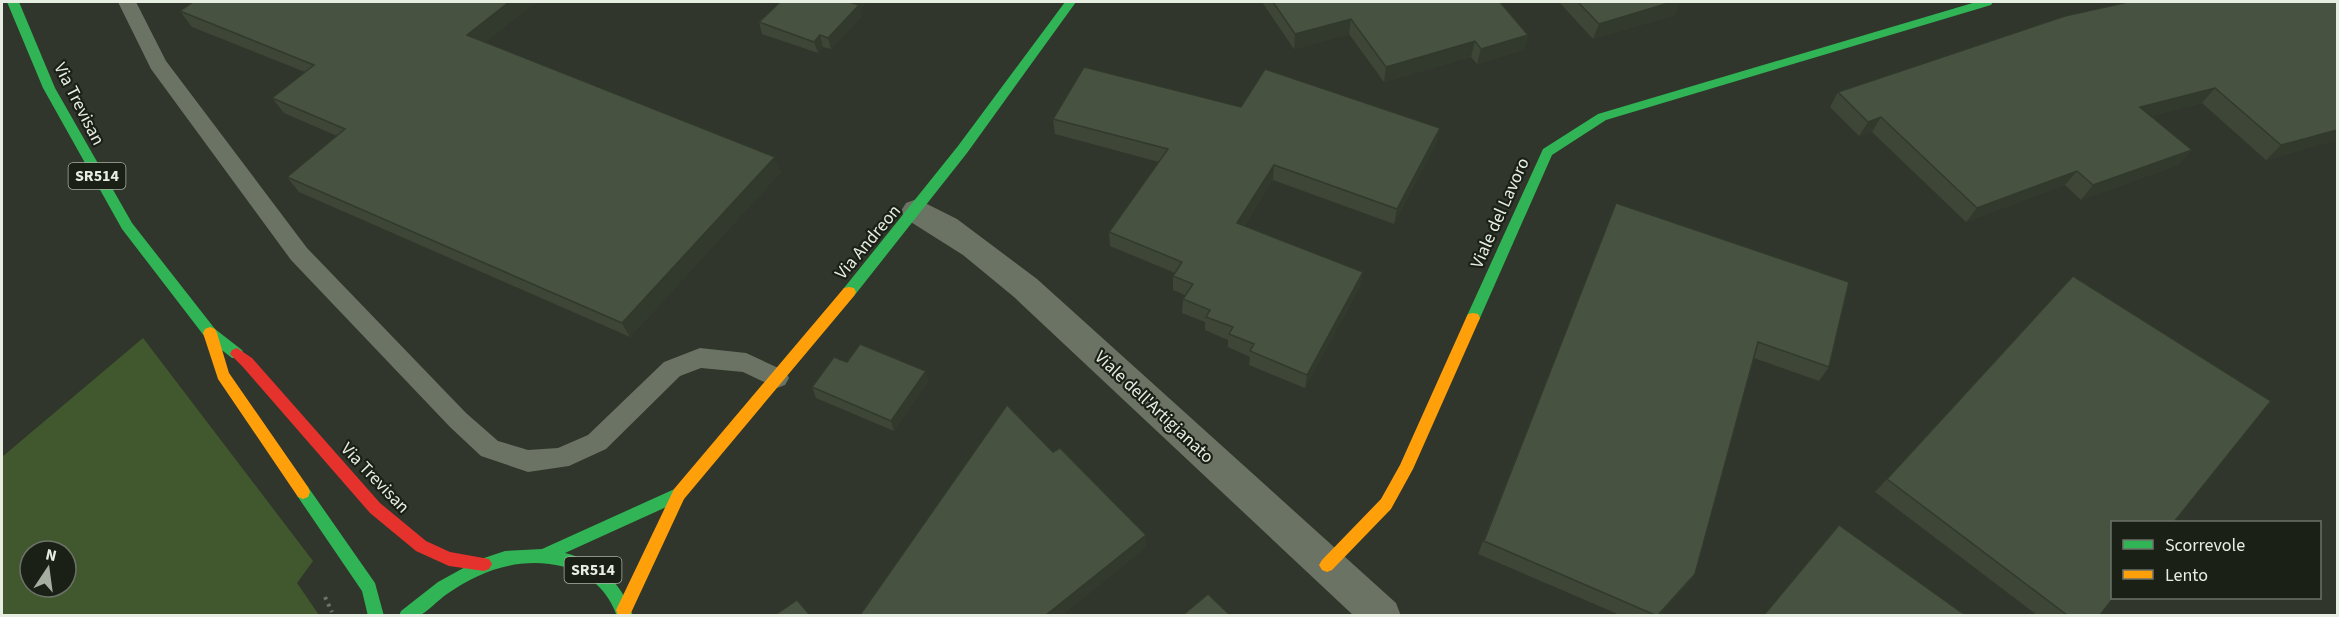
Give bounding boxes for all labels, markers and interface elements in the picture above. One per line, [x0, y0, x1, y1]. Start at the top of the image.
street label: Via Trevisan [48, 58, 110, 150]
street label: Viale del Lavoro [1464, 154, 1536, 272]
road number: SR514 [68, 163, 126, 189]
street label: Via Andreon [829, 199, 907, 285]
street label: Viale dell'Artigianato [1089, 345, 1219, 469]
street label: Via Trevisan [335, 437, 415, 519]
legend [2111, 521, 2321, 599]
text: Scorrevole [2165, 533, 2245, 558]
north arrow [18, 539, 78, 599]
text: N [43, 543, 59, 567]
road number: SR514 [564, 557, 622, 583]
text: Lento [2165, 563, 2208, 588]

